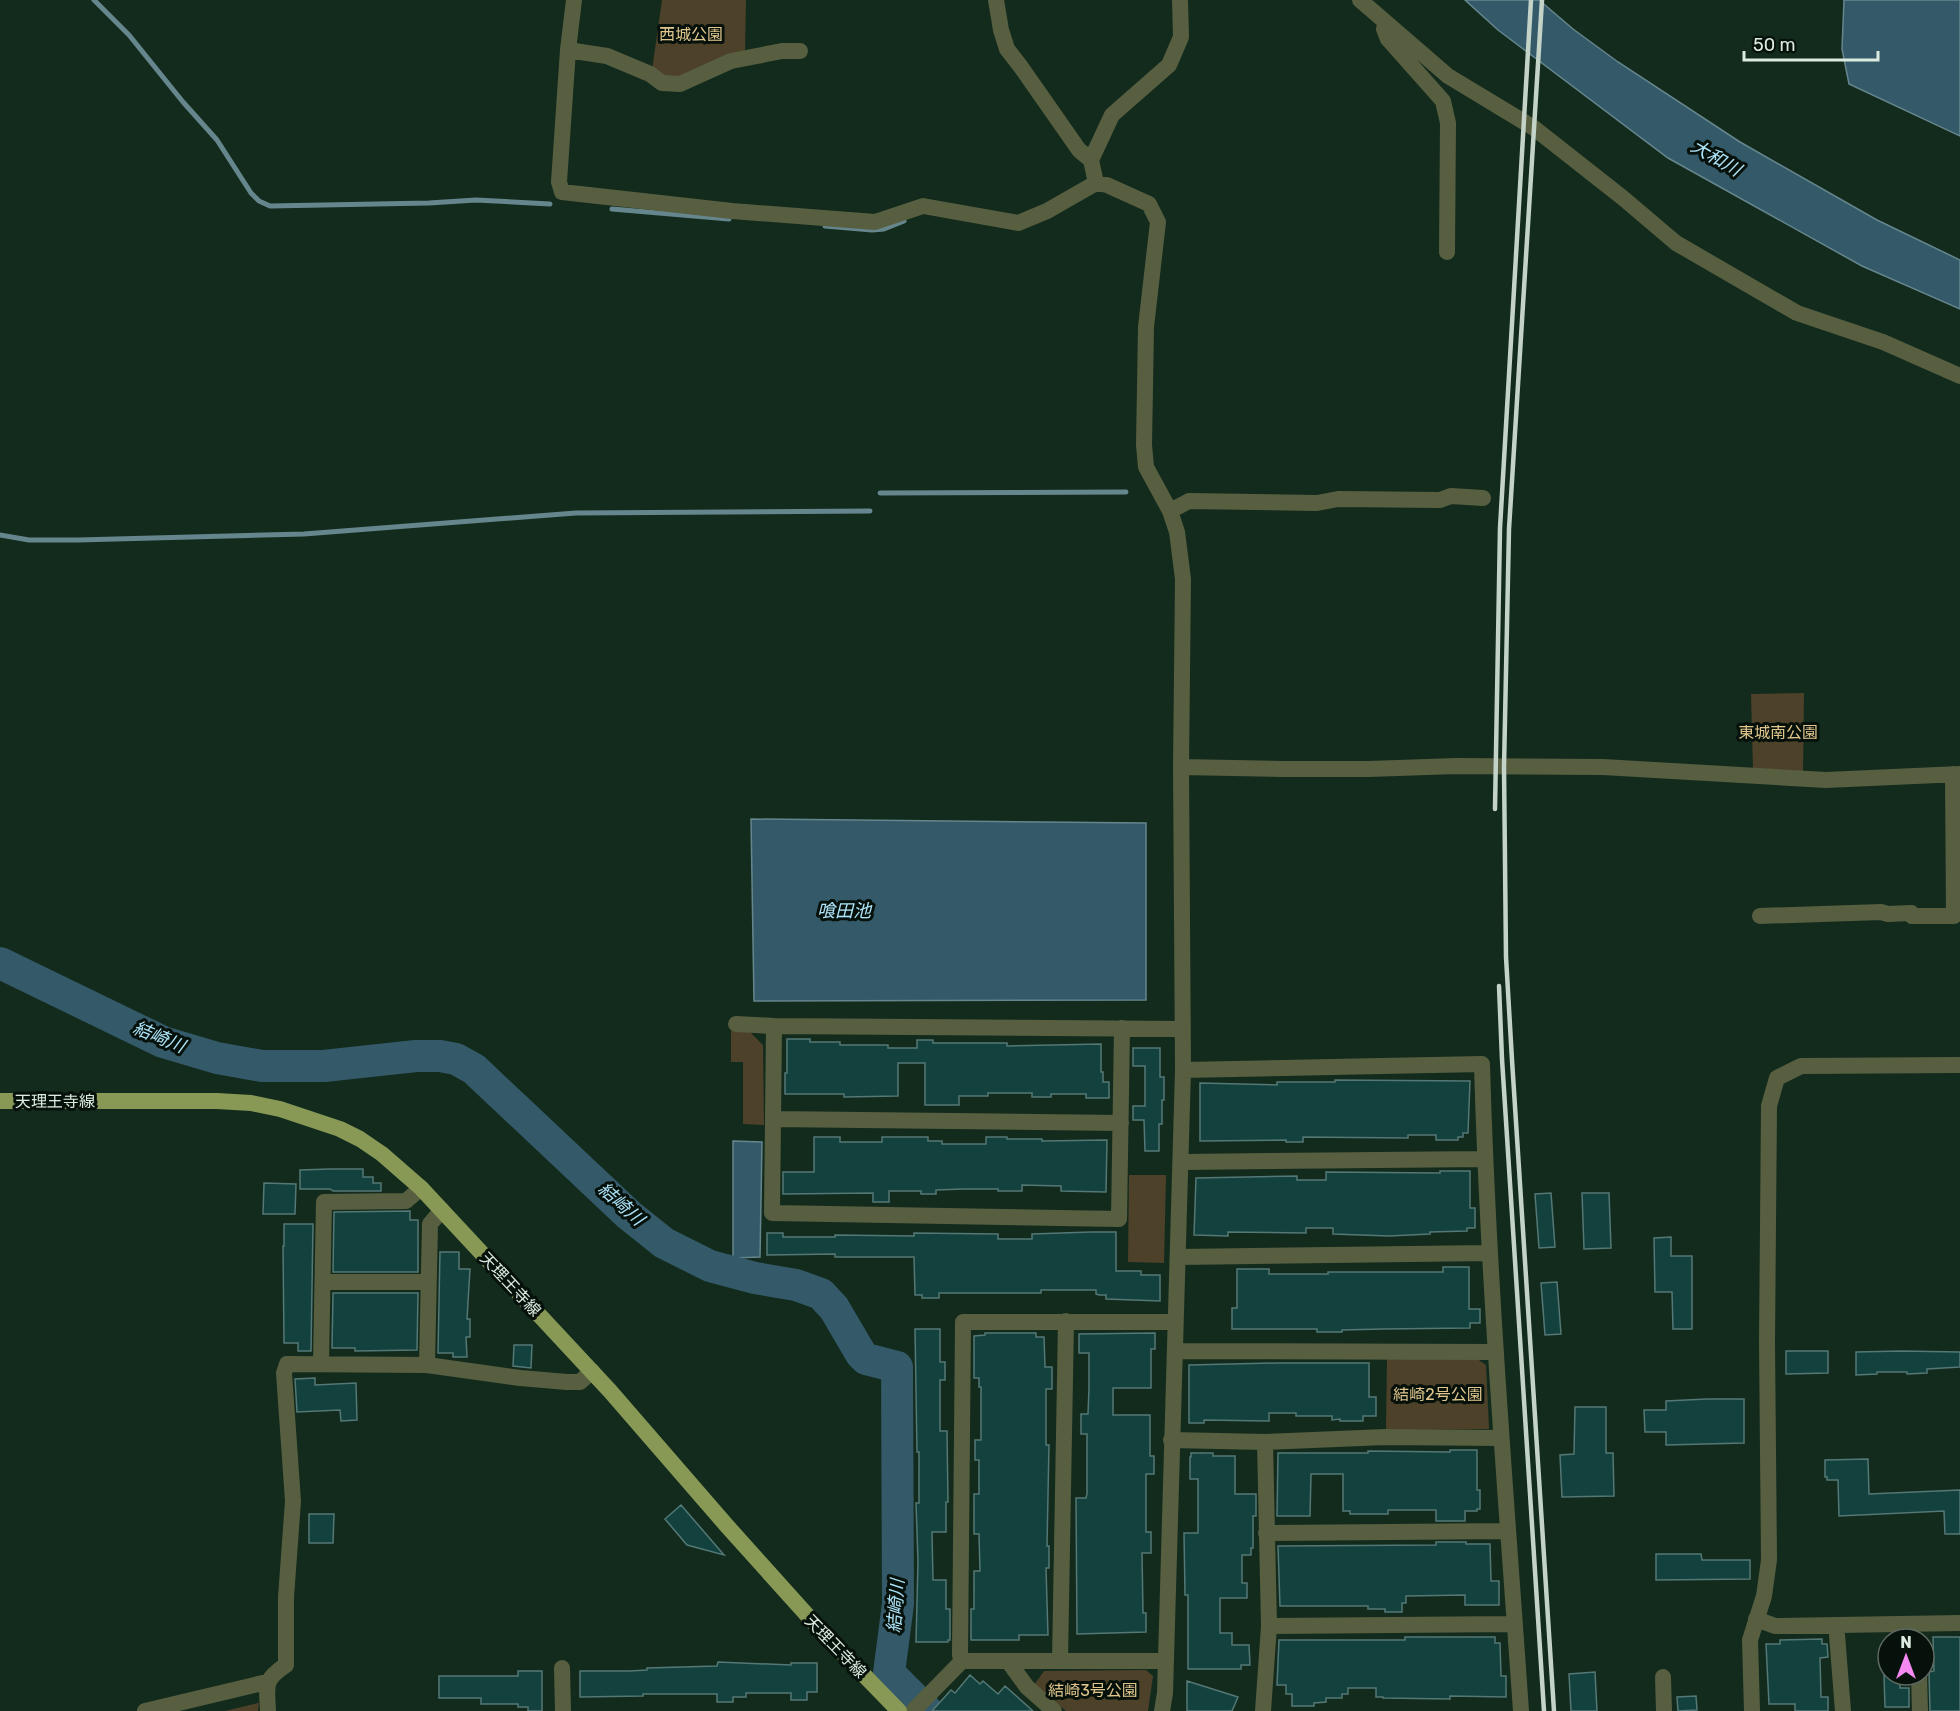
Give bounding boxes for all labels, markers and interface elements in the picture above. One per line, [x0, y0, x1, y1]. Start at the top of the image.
scale bar [1744, 24, 1878, 62]
park label: 西城公園 [659, 25, 723, 44]
text: 50 m [1753, 34, 1796, 56]
water label: 大和川 [1687, 135, 1747, 182]
park label: 東城南公園 [1738, 723, 1818, 742]
water label: 喰田池 [817, 900, 873, 922]
water label: 結崎川 [130, 1017, 190, 1058]
street label: 天理王寺線 [15, 1092, 95, 1111]
water label: 結崎川 [594, 1178, 650, 1232]
street label: 天理王寺線 [476, 1249, 545, 1320]
park label: 結崎2号公園 [1393, 1385, 1483, 1404]
water label: 結崎川 [883, 1576, 909, 1634]
street label: 天理王寺線 [801, 1611, 870, 1682]
north arrow [1876, 1627, 1936, 1687]
text: N [1900, 1633, 1912, 1652]
park label: 結崎3号公園 [1048, 1681, 1138, 1700]

